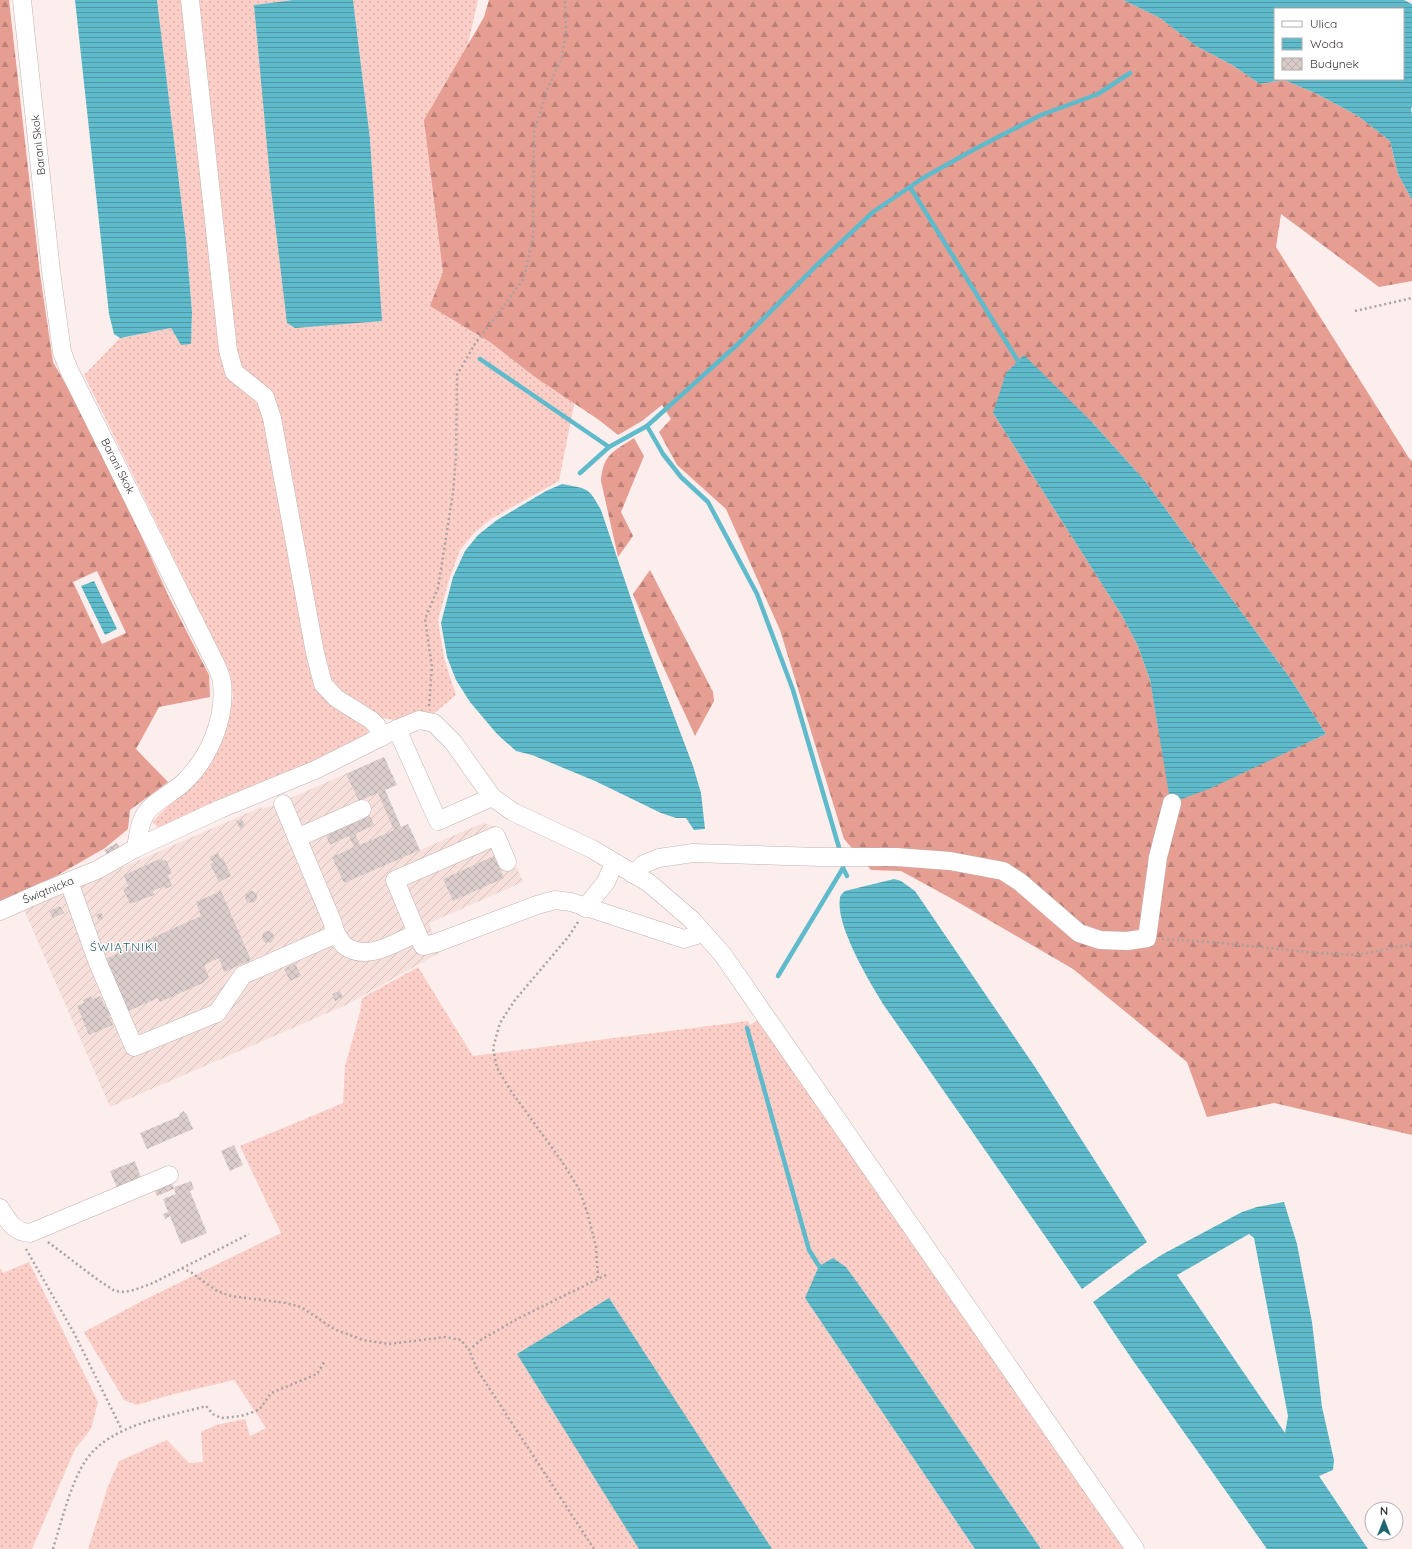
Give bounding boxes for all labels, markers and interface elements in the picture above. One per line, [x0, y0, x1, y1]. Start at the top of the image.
legend [1274, 8, 1404, 80]
text: Ulica [1310, 16, 1337, 31]
text: Woda [1310, 36, 1343, 51]
text: Budynek [1310, 56, 1359, 71]
street label: Barani Skok [28, 114, 48, 176]
street label: Barani Skok [98, 436, 138, 496]
street label: Świątnicka [20, 873, 76, 907]
district label: ŚWIĄTNIKI [90, 939, 158, 954]
north arrow [1364, 1501, 1404, 1541]
text: N [1380, 1504, 1388, 1518]

